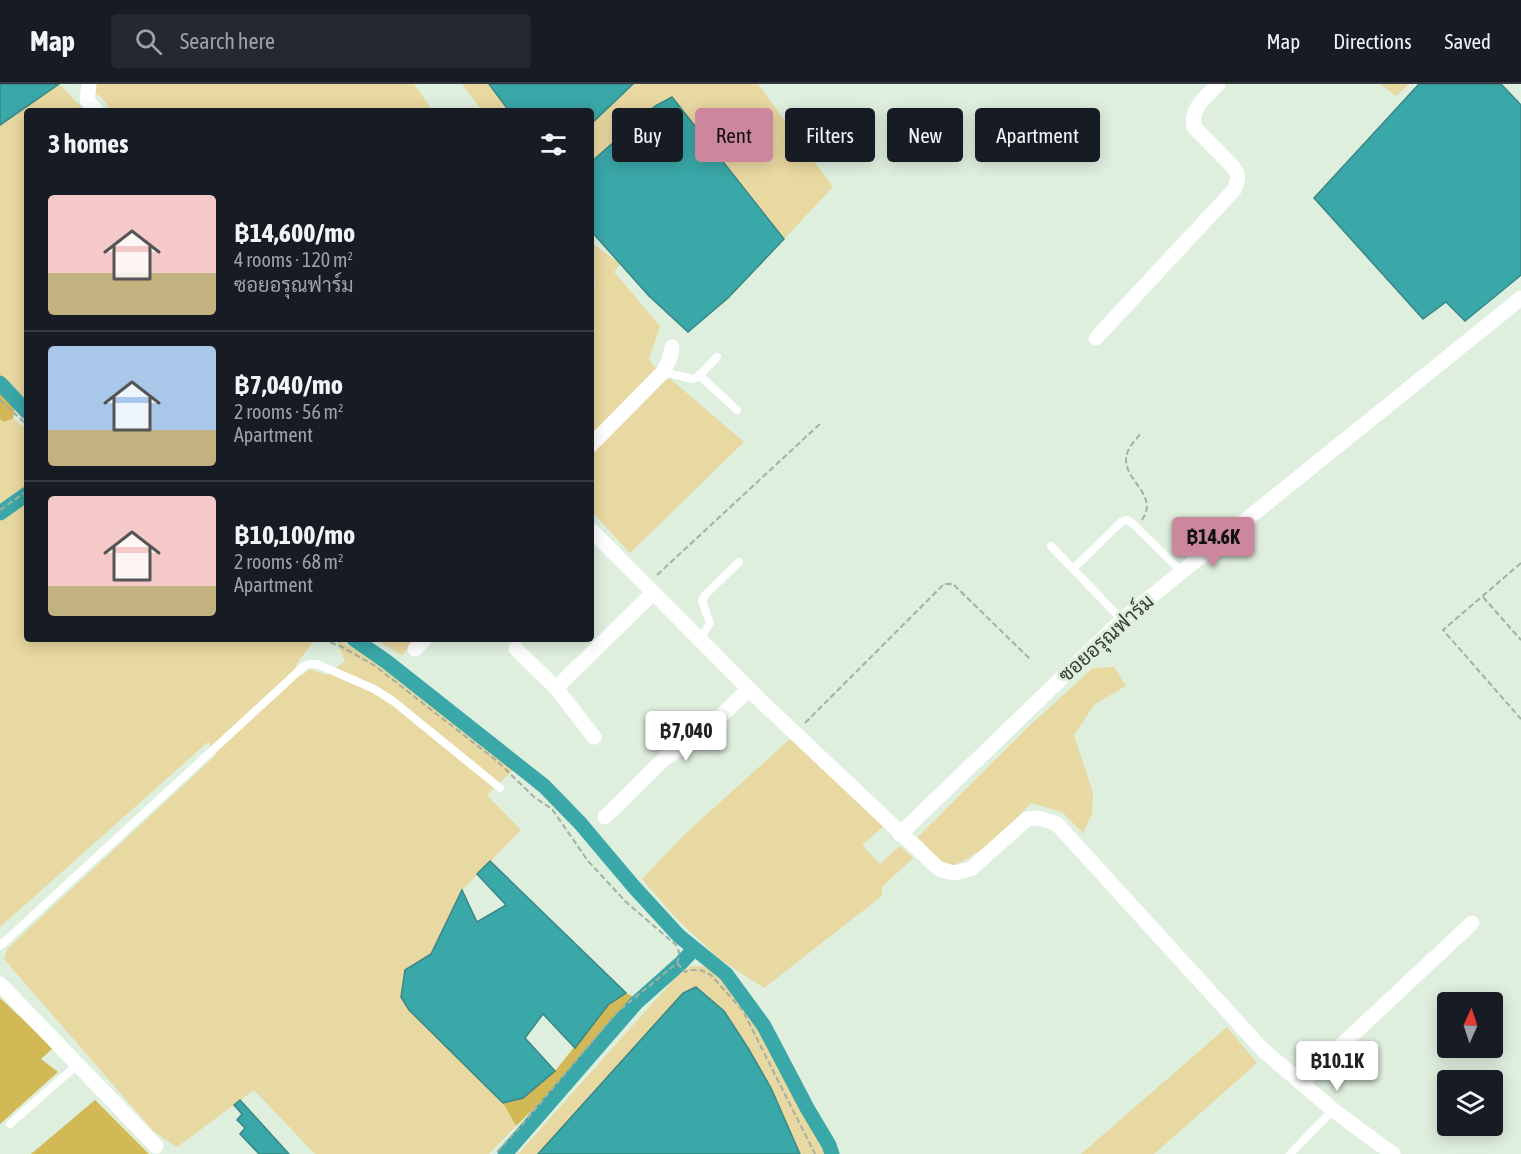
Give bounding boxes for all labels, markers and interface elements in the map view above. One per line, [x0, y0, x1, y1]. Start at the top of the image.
search box [111, 14, 531, 68]
text: Map [30, 25, 75, 57]
icon: search [132, 25, 165, 58]
text: Search here [180, 28, 275, 54]
text: Map [1266, 29, 1300, 53]
text: Directions [1333, 29, 1412, 53]
text: Saved [1445, 29, 1491, 53]
chip: Buy [612, 108, 683, 162]
chip: Rent [695, 108, 773, 162]
chip: Filters [785, 108, 875, 162]
chip: New [887, 108, 963, 162]
chip: Apartment [975, 108, 1100, 162]
icon: filters [537, 128, 570, 161]
text: 3 homes [48, 129, 128, 159]
text: ฿14,600/mo [234, 218, 355, 248]
icon: home [96, 219, 168, 291]
text: 4 rooms · 120 m² [234, 248, 353, 271]
text: ซอยอรุณฟาร์ม [234, 273, 354, 296]
icon: home [96, 370, 168, 442]
text: ฿7,040/mo [234, 370, 343, 400]
text: 2 rooms · 56 m² [234, 400, 344, 423]
text: Apartment [234, 423, 313, 446]
pin: ฿14.6K [1164, 517, 1262, 568]
icon: home [96, 520, 168, 592]
text: ฿10,100/mo [234, 520, 355, 550]
text: ฿14.6K [1186, 525, 1240, 548]
text: 2 rooms · 68 m² [234, 550, 344, 573]
text: Apartment [234, 573, 313, 596]
street label: ซอยอรุณฟาร์ม [1052, 588, 1160, 688]
pin: ฿7,040 [637, 711, 735, 762]
text: ฿7,040 [659, 719, 713, 742]
north arrow [1437, 992, 1503, 1058]
map controls [1437, 992, 1503, 1136]
pin: ฿10.1K [1288, 1041, 1386, 1092]
text: ฿10.1K [1310, 1049, 1364, 1072]
button: layers [1437, 1070, 1503, 1136]

